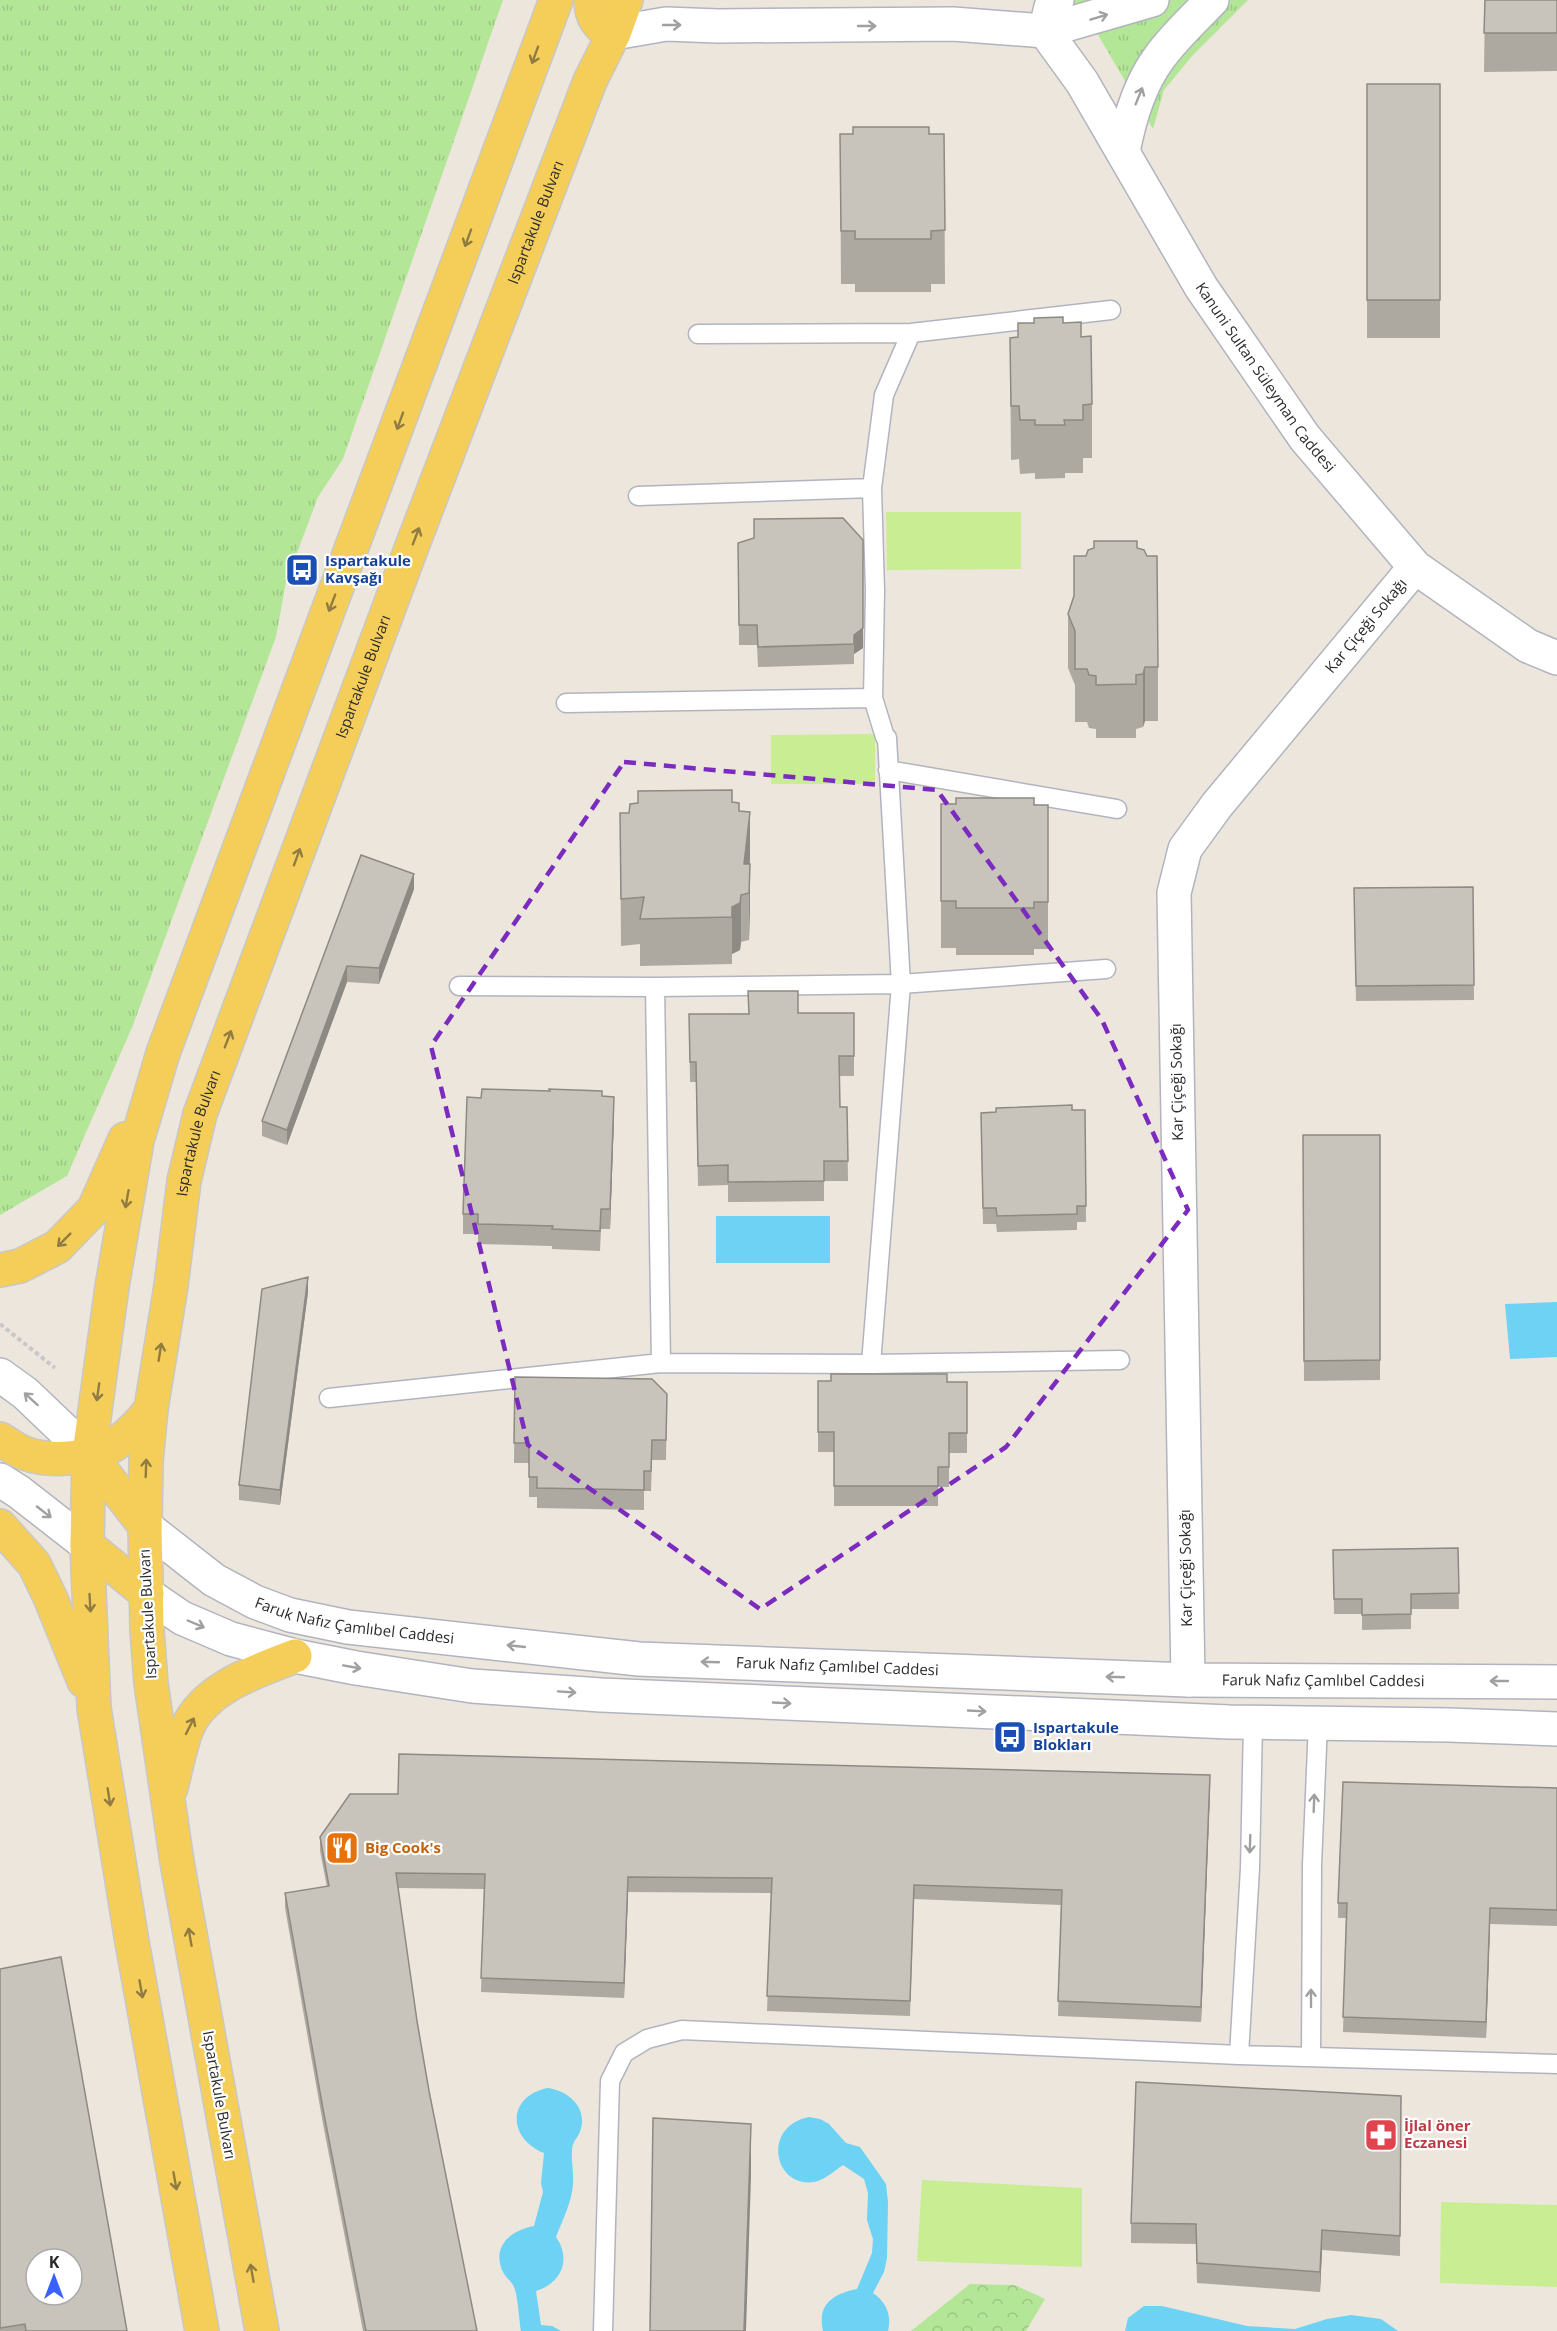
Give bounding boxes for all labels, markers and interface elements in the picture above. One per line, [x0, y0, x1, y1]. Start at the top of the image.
one-way arrow [1089, 10, 1108, 21]
one-way arrow [661, 19, 681, 31]
one-way arrow [856, 20, 876, 32]
one-way arrow [529, 45, 540, 64]
one-way arrow [1134, 88, 1145, 106]
street label: Ispartakule Bulvarı [502, 158, 568, 287]
one-way arrow [461, 228, 472, 247]
street label: Kanuni Sultan Süleyman Caddesi [1192, 278, 1341, 476]
one-way arrow [394, 411, 405, 429]
one-way arrow [411, 527, 422, 546]
place label: Ispartakule Kavşağı [325, 550, 411, 587]
bus stop icon: Ispartakule Kavşağı [284, 552, 320, 588]
street label: Kar Çiçeği Sokağı [1320, 573, 1411, 677]
one-way arrow [326, 593, 337, 612]
street label: Ispartakule Bulvarı [330, 612, 395, 741]
one-way arrow [292, 848, 303, 867]
street label: Kar Çiçeği Sokağı [1165, 1023, 1187, 1141]
one-way arrow [223, 1030, 234, 1049]
street label: Ispartakule Bulvarı [171, 1067, 225, 1198]
one-way arrow [121, 1189, 132, 1209]
one-way arrow [56, 1232, 71, 1247]
one-way arrow [155, 1342, 166, 1362]
one-way arrow [92, 1382, 103, 1401]
one-way arrow [24, 1392, 39, 1406]
one-way arrow [141, 1458, 152, 1478]
one-way arrow [36, 1505, 52, 1518]
street label: Kar Çiçeği Sokağı [1174, 1509, 1196, 1627]
street label: Ispartakule Bulvarı [134, 1548, 160, 1680]
street label: Faruk Nafız Çamlıbel Caddesi [252, 1592, 455, 1648]
one-way arrow [84, 1593, 95, 1613]
one-way arrow [187, 1619, 205, 1631]
one-way arrow [506, 1640, 526, 1651]
street label: Faruk Nafız Çamlıbel Caddesi [736, 1652, 939, 1679]
one-way arrow [700, 1656, 720, 1668]
one-way arrow [342, 1662, 362, 1673]
street label: Faruk Nafız Çamlıbel Caddesi [1222, 1669, 1425, 1690]
one-way arrow [1105, 1671, 1125, 1682]
one-way arrow [1489, 1676, 1509, 1687]
one-way arrow [556, 1687, 576, 1698]
one-way arrow [772, 1697, 792, 1708]
one-way arrow [967, 1706, 987, 1717]
one-way arrow [185, 1717, 197, 1735]
place label: Ispartakule Blokları [1033, 1717, 1119, 1754]
bus stop icon: Ispartakule Blokları [992, 1719, 1028, 1755]
one-way arrow [103, 1787, 114, 1807]
one-way arrow [1309, 1794, 1320, 1814]
restaurant icon: Big Cook's [324, 1830, 360, 1866]
one-way arrow [1244, 1834, 1256, 1854]
place label: Big Cook's [365, 1837, 441, 1857]
one-way arrow [185, 1928, 196, 1947]
one-way arrow [136, 1979, 147, 1999]
one-way arrow [1305, 1989, 1317, 2009]
street label: Ispartakule Bulvarı [199, 2029, 241, 2161]
place label: İjlal öner Eczanesi [1404, 2115, 1471, 2152]
pharmacy icon: İjlal öner Eczanesi [1363, 2117, 1399, 2153]
one-way arrow [170, 2171, 181, 2191]
north arrow [24, 2247, 84, 2307]
text: K [49, 2251, 60, 2273]
one-way arrow [246, 2264, 257, 2284]

